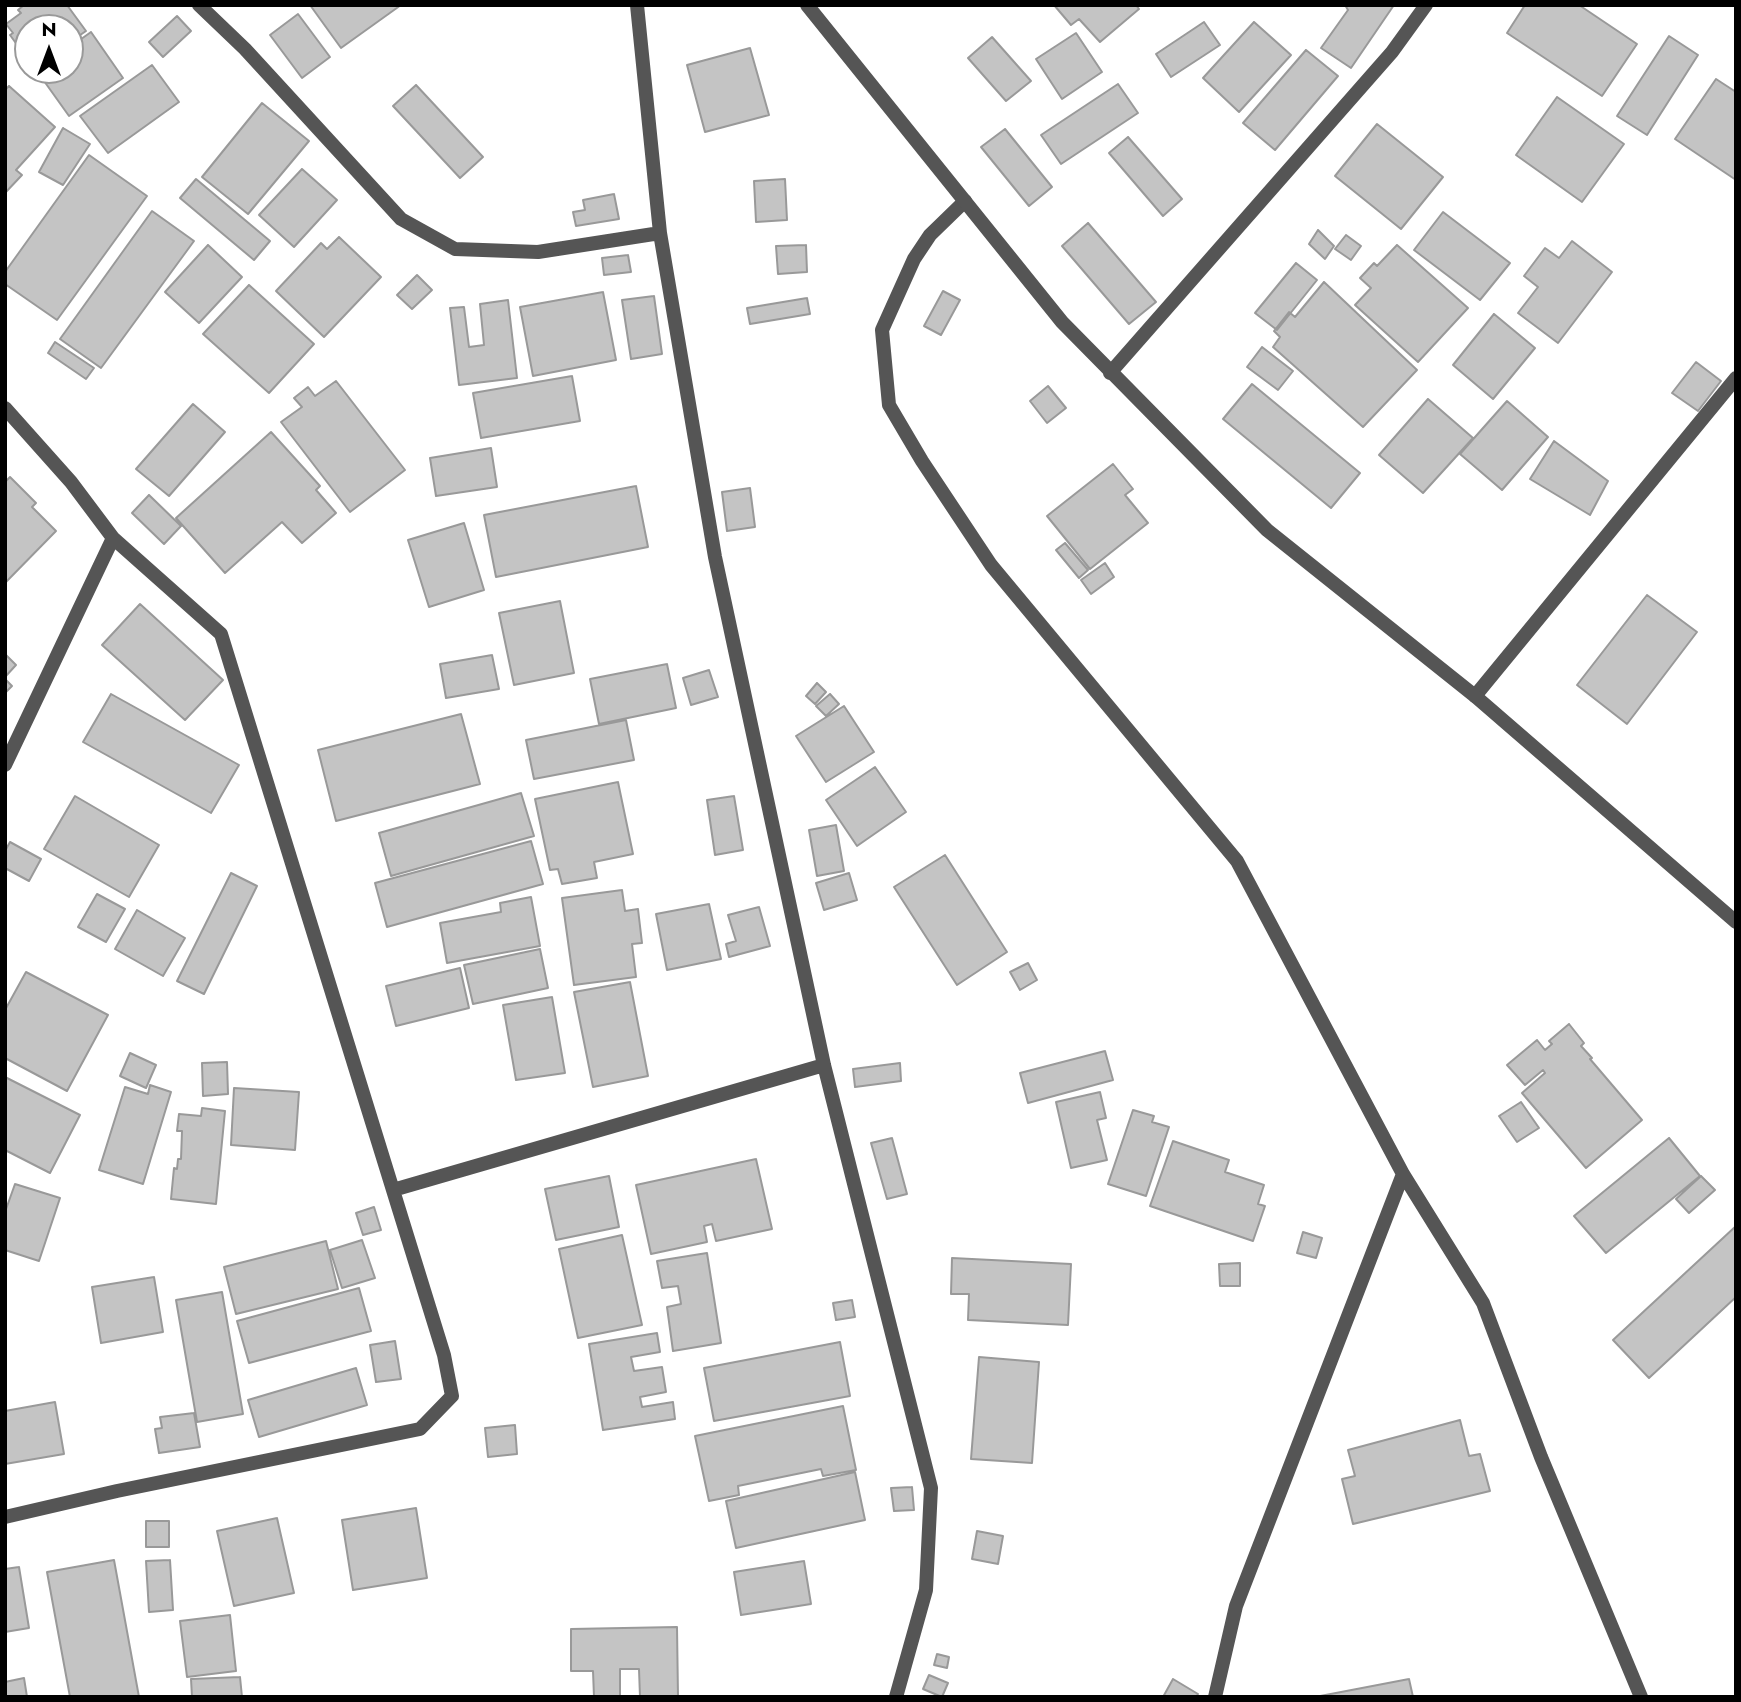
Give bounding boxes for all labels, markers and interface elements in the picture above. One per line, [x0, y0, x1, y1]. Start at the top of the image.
north arrow [14, 14, 84, 84]
text: N [41, 16, 57, 43]

